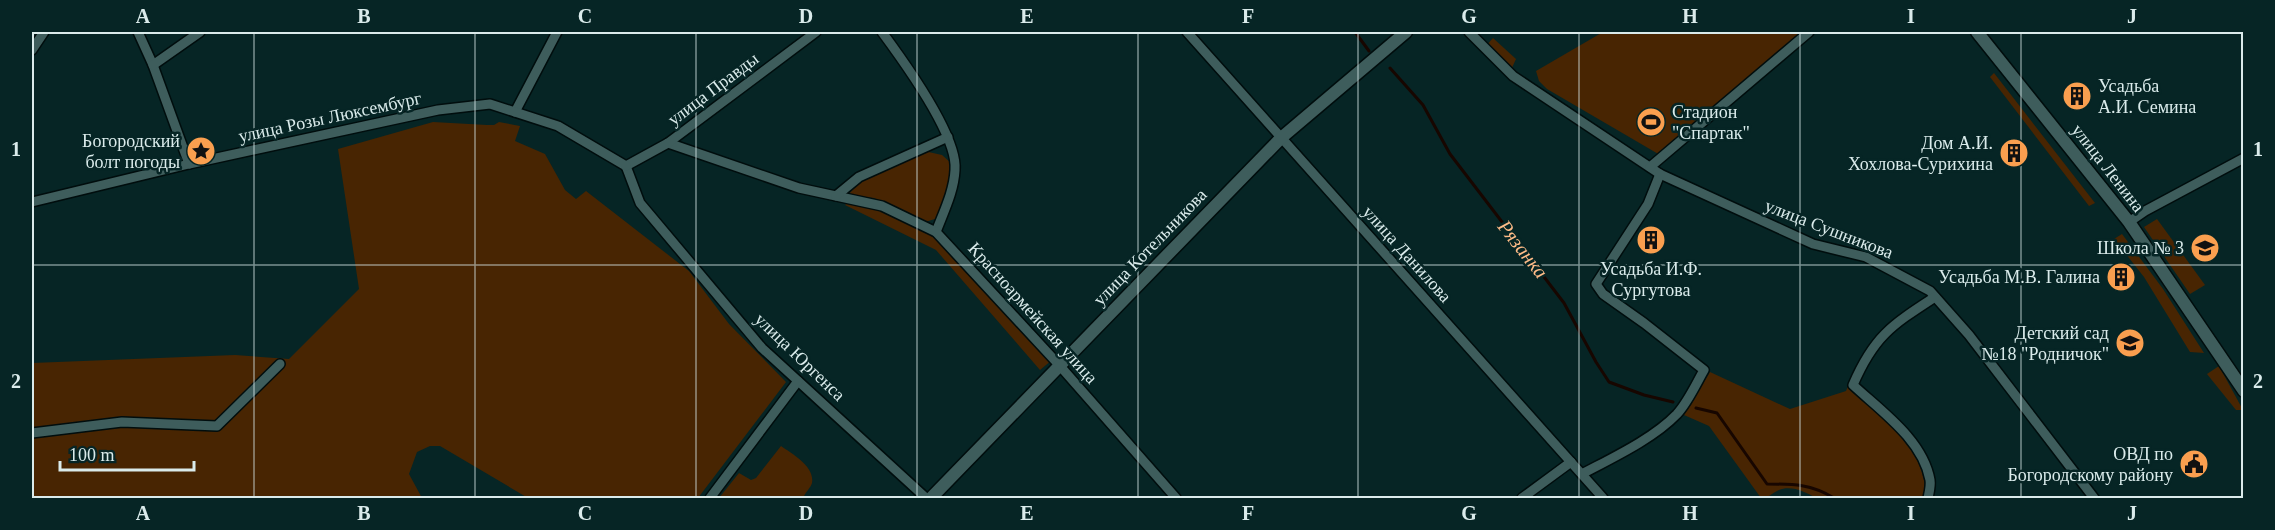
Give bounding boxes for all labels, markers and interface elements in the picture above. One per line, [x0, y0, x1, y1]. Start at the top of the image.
text: A [136, 5, 151, 27]
text: B [357, 5, 371, 27]
text: C [578, 5, 592, 27]
text: D [799, 5, 813, 27]
text: E [1020, 5, 1034, 27]
text: F [1242, 5, 1254, 27]
text: G [1461, 5, 1477, 27]
text: H [1682, 5, 1698, 27]
text: I [1907, 5, 1915, 27]
text: J [2127, 5, 2137, 27]
street label: улица Правды [664, 48, 762, 130]
place label: Усадьба А.И. Семина [2098, 76, 2196, 117]
building icon: Усадьба А.И. Семина [2061, 80, 2093, 112]
street label: улица Розы Люксембург [237, 88, 423, 146]
place label: Стадион "Спартак" [1672, 102, 1750, 143]
sports icon: Стадион "Спартак" [1635, 106, 1667, 138]
street label: улица Ленина [2068, 120, 2148, 216]
place label: Богородский болт погоды [82, 131, 180, 172]
place label: Дом А.И. Хохлова-Сурихина [1848, 133, 1993, 174]
place icon: Богородский болт погоды [185, 135, 217, 167]
building icon: Дом А.И. Хохлова-Сурихина [1998, 137, 2030, 169]
text: 1 [11, 138, 21, 160]
text: 1 [2253, 138, 2263, 160]
street label: улица Котельникова [1089, 185, 1211, 309]
street label: улица Сушникова [1762, 195, 1896, 263]
street label: улица Данилова [1359, 202, 1455, 306]
water label: Рязанка [1493, 215, 1552, 282]
building icon: Усадьба И.Ф. Сургутова [1635, 224, 1667, 256]
school or university icon: Школа № 3 [2189, 232, 2221, 264]
street label: Красноармейская улица [964, 238, 1102, 388]
place label: Школа № 3 [2097, 238, 2184, 258]
place label: Усадьба И.Ф. Сургутова [1600, 259, 1702, 300]
building icon: Усадьба М.В. Галина [2105, 261, 2137, 293]
place label: Усадьба М.В. Галина [1938, 267, 2100, 287]
street label: улица Юргенса [751, 309, 849, 405]
place label: Детский сад №18 "Родничок" [1981, 323, 2109, 364]
school or university icon: Детский сад №18 "Родничок" [2114, 327, 2146, 359]
text: 2 [11, 370, 21, 392]
text: 2 [2253, 370, 2263, 392]
scale bar [60, 434, 194, 472]
place label: ОВД по Богородскому району [2007, 444, 2173, 485]
text: 100 m [69, 445, 115, 465]
public building icon: ОВД по Богородскому району [2178, 448, 2210, 480]
text: A [136, 502, 151, 524]
text: B [357, 502, 371, 524]
text: C [578, 502, 592, 524]
text: D [799, 502, 813, 524]
text: E [1020, 502, 1034, 524]
text: F [1242, 502, 1254, 524]
text: G [1461, 502, 1477, 524]
text: H [1682, 502, 1698, 524]
text: I [1907, 502, 1915, 524]
text: J [2127, 502, 2137, 524]

